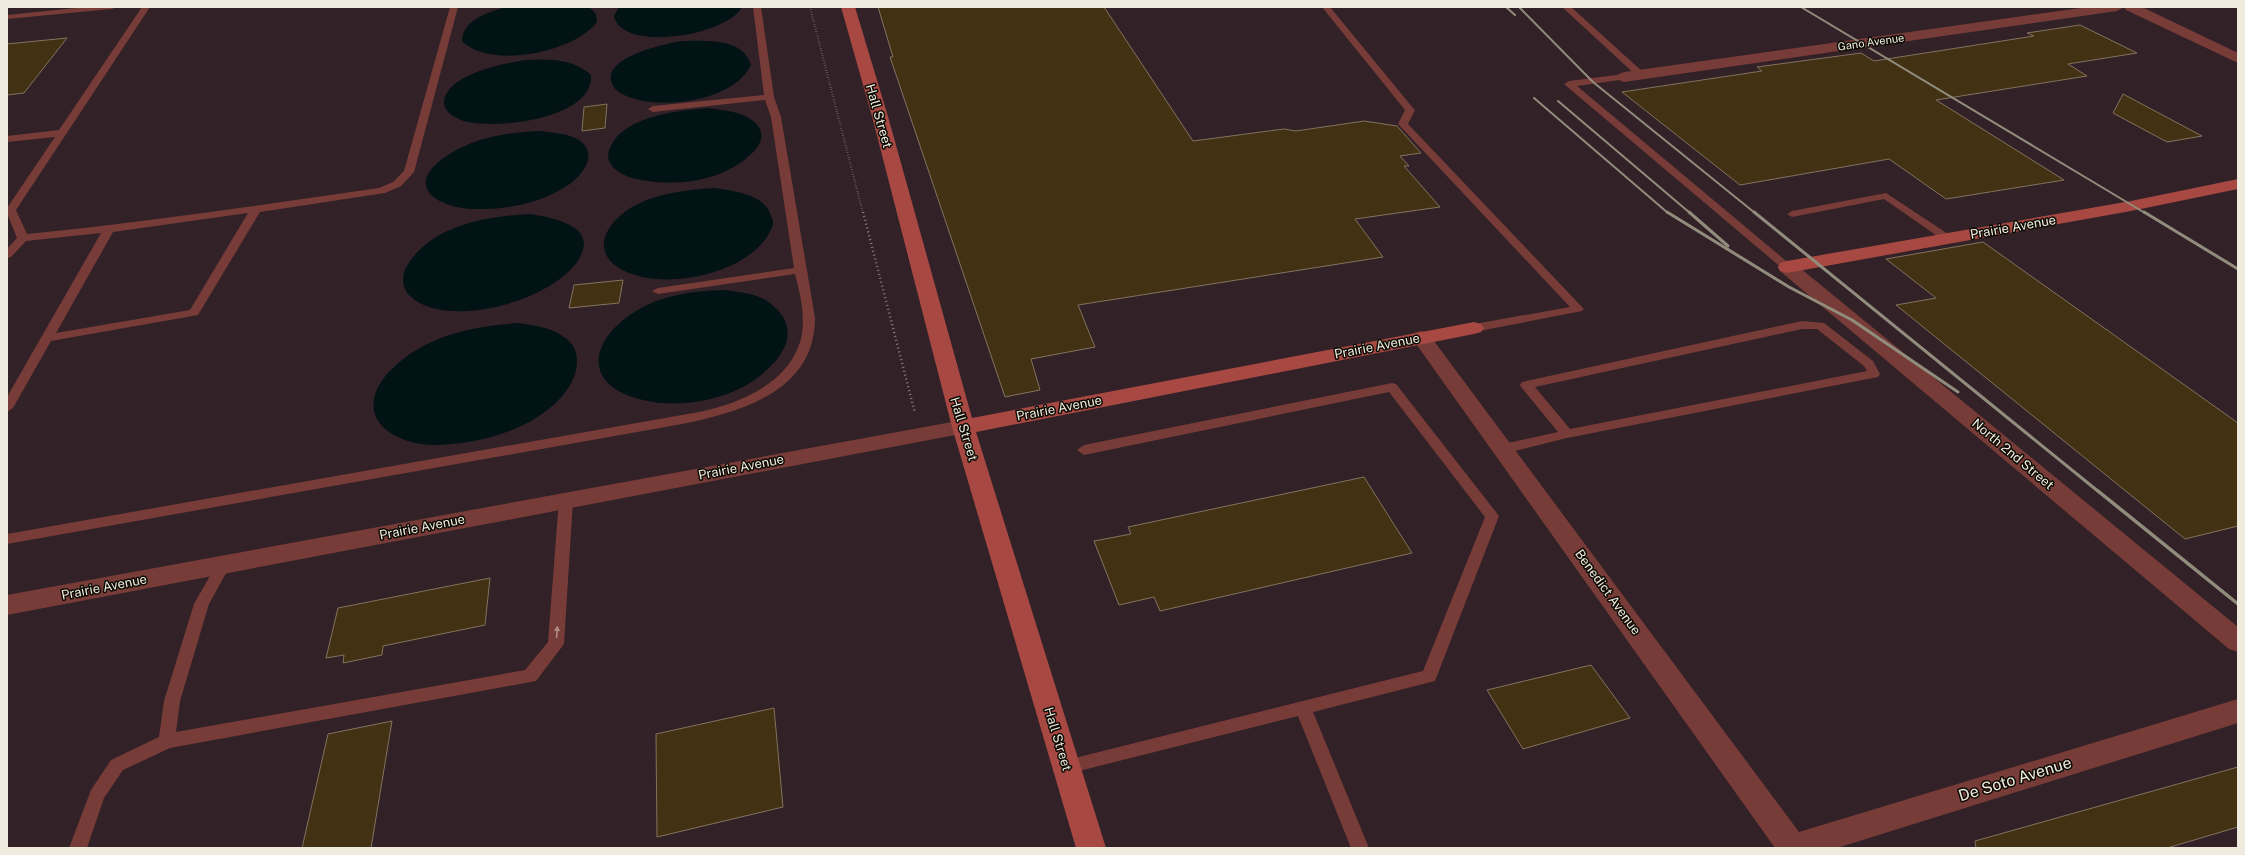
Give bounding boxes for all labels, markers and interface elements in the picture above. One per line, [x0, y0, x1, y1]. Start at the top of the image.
street label: Gano Avenue [1837, 31, 1905, 53]
street label: Hall Street [863, 82, 895, 150]
street label: Prairie Avenue [1969, 212, 2057, 242]
street label: Prairie Avenue [1333, 330, 1421, 362]
street label: Prairie Avenue [1015, 392, 1103, 424]
street label: Hall Street [947, 395, 981, 463]
street label: North 2nd Street [1969, 416, 2057, 492]
street label: Prairie Avenue [697, 451, 785, 483]
street label: Prairie Avenue [378, 511, 466, 543]
street label: Benedict Avenue [1572, 546, 1644, 638]
street label: Prairie Avenue [60, 571, 148, 603]
one-way arrow [553, 626, 560, 638]
street label: Hall Street [1041, 705, 1075, 773]
street label: De Soto Avenue [1956, 753, 2074, 805]

